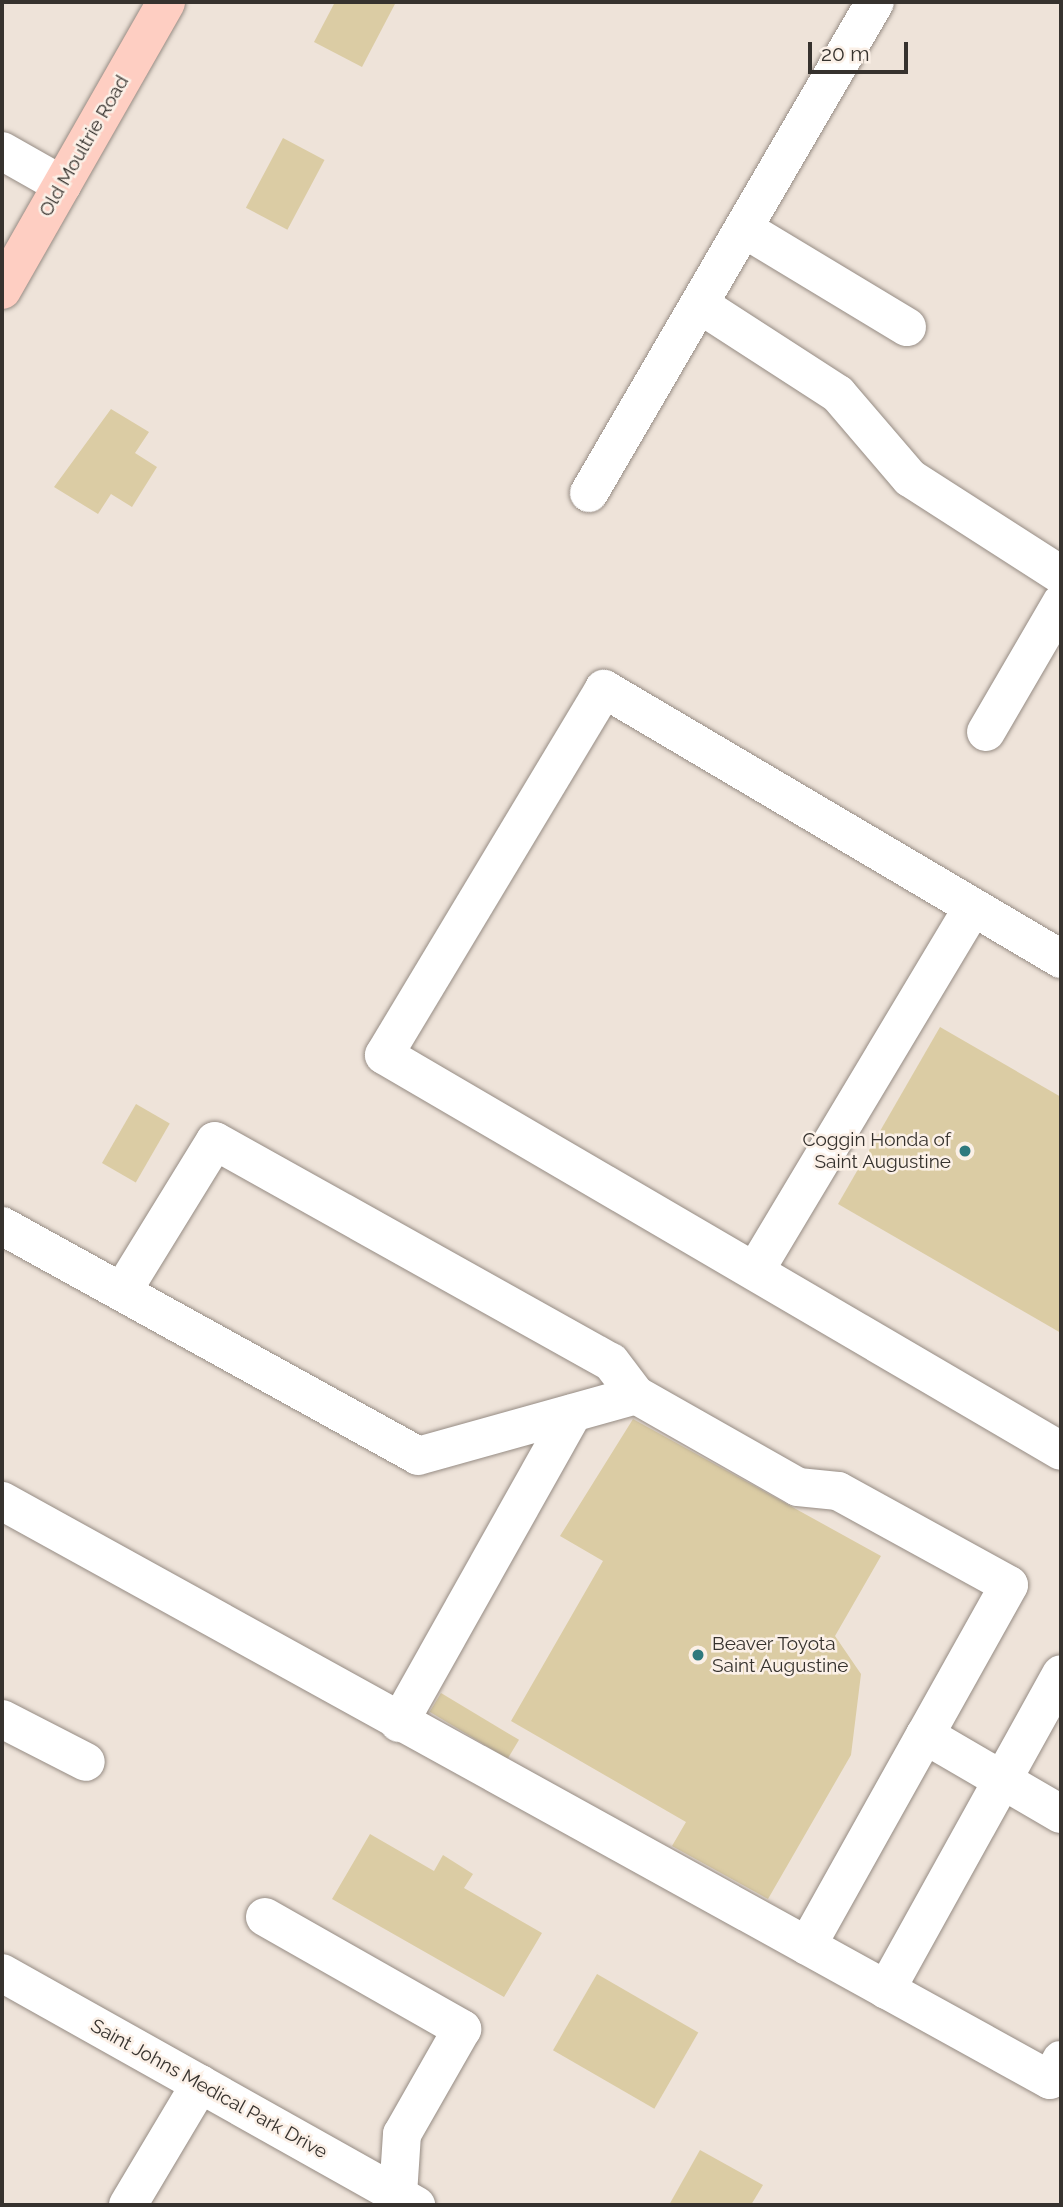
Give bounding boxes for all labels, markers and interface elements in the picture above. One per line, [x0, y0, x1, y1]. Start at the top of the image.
scale bar [811, 28, 911, 72]
text: 20 m [821, 41, 869, 66]
street label: Old Moultrie Road [34, 71, 134, 221]
place label: Coggin Honda of Saint Augustine [802, 1129, 951, 1173]
marker: Coggin Honda of Saint Augustine [957, 1143, 973, 1159]
place label: Beaver Toyota Saint Augustine [712, 1633, 849, 1677]
marker: Beaver Toyota Saint Augustine [690, 1647, 706, 1663]
street label: Saint Johns Medical Park Drive [86, 2014, 332, 2164]

